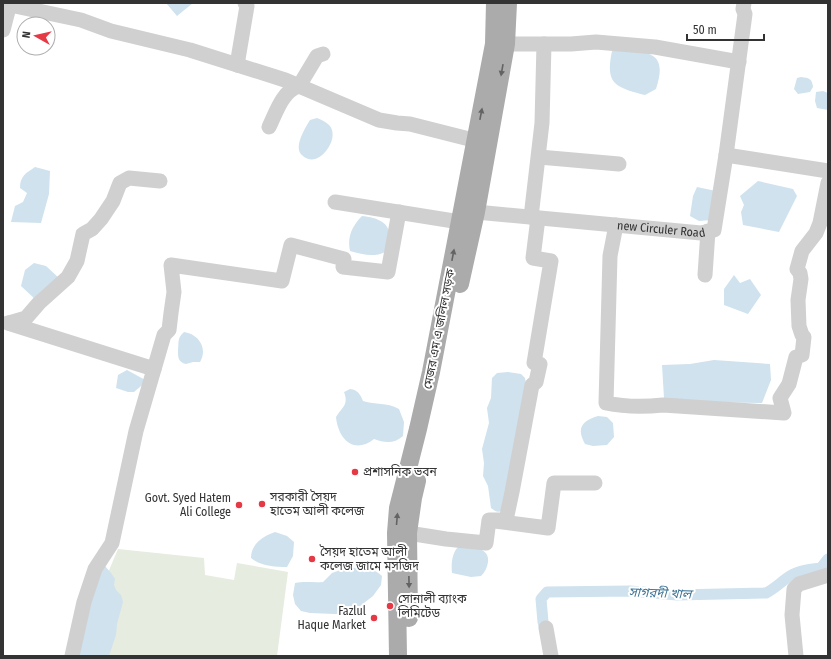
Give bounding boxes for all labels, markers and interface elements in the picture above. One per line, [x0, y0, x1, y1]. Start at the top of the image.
north arrow [16, 16, 56, 56]
scale bar [687, 16, 764, 42]
text: 50 m [693, 23, 717, 37]
text: N [20, 31, 33, 39]
one-way arrow [499, 63, 505, 76]
one-way arrow [478, 108, 484, 120]
street label: new Circuler Road [617, 218, 707, 240]
one-way arrow [451, 249, 457, 261]
street label: মেজর এম এ জলিল সড়ক [419, 267, 458, 390]
place label: প্রশাসনিক ভবন [363, 464, 437, 479]
marker: প্রশাসনিক ভবন [350, 467, 360, 477]
place label: সরকারী সৈয়দ হাতেম আলী কলেজ [269, 489, 365, 518]
place label: Govt. Syed Hatem Ali College [145, 491, 231, 519]
marker: সরকারী সৈয়দ হাতেম আলী কলেজ [257, 499, 267, 509]
marker: Govt. Syed Hatem Ali College [234, 500, 244, 510]
one-way arrow [394, 513, 400, 525]
place label: সৈয়দ হাতেম আলী কলেজ জামে মসজিদ [319, 544, 419, 573]
marker: সৈয়দ হাতেম আলী কলেজ জামে মসজিদ [307, 554, 317, 564]
one-way arrow [406, 576, 412, 589]
water label: সাগরদী খাল [628, 584, 694, 602]
place label: সোনালী ব্যাংক লিমিটেড [397, 591, 467, 620]
marker: সোনালী ব্যাংক লিমিটেড [385, 601, 395, 611]
place label: Fazlul Haque Market [297, 604, 366, 632]
marker: Fazlul Haque Market [369, 613, 379, 623]

